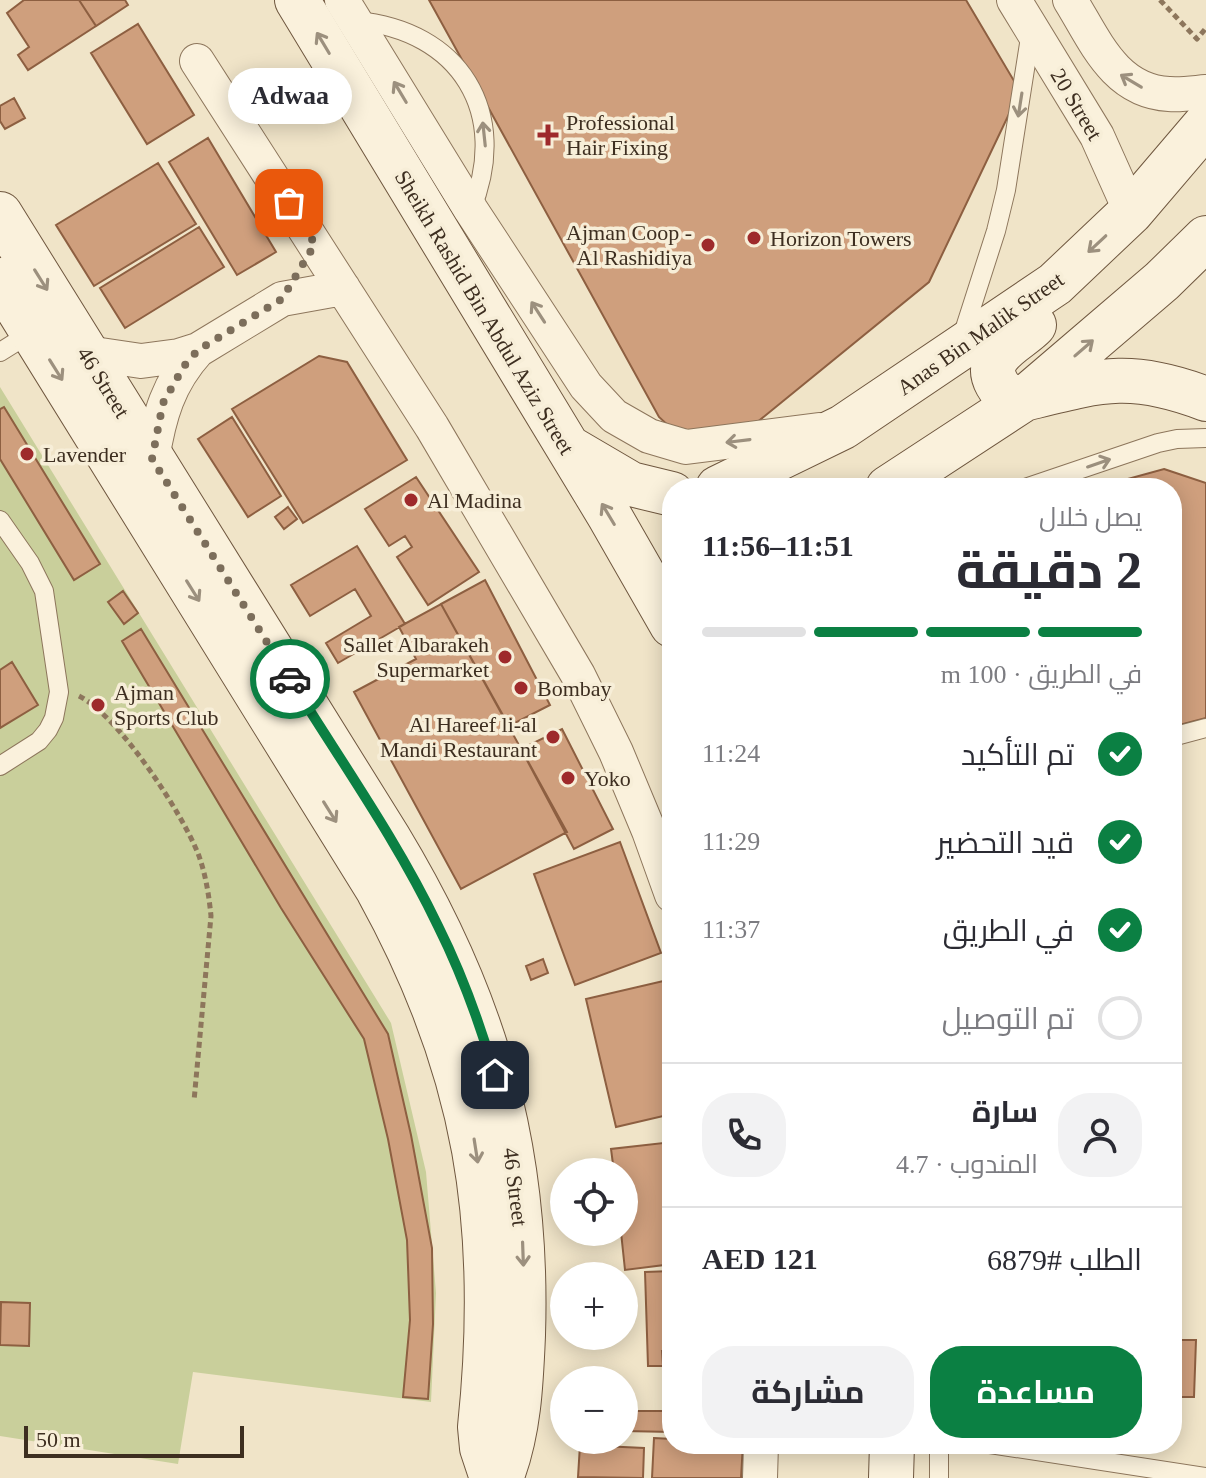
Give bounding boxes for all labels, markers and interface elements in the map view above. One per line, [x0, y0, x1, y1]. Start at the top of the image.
one-way arrow [314, 32, 330, 55]
street label: 20 Street [1046, 64, 1108, 144]
callout: Adwaa [227, 67, 351, 123]
one-way arrow [1120, 73, 1143, 89]
text: Adwaa [251, 81, 329, 110]
one-way arrow [391, 81, 407, 104]
one-way arrow [1012, 92, 1027, 117]
place label: Professional Hair Fixing [566, 110, 675, 160]
one-way arrow [477, 122, 492, 148]
marker: Professional Hair Fixing [537, 124, 559, 146]
street label: Sheikh Rashid Bin Abdul Aziz Street [390, 166, 579, 459]
pin [255, 169, 323, 237]
icon: bag [267, 181, 311, 225]
place label: Ajman Coop - Al Rashidiya [566, 220, 692, 270]
place label: Horizon Towers [770, 226, 912, 251]
marker: Horizon Towers [745, 229, 763, 247]
one-way arrow [1088, 234, 1108, 252]
marker: Ajman Coop - Al Rashidiya [699, 236, 717, 254]
street label: Anas Bin Malik Street [892, 267, 1068, 400]
one-way arrow [33, 268, 49, 291]
one-way arrow [530, 301, 546, 324]
one-way arrow [1073, 339, 1093, 357]
street label: 46 Street [72, 342, 135, 422]
one-way arrow [48, 358, 64, 381]
one-way arrow [725, 433, 751, 448]
place label: Lavender [43, 442, 127, 467]
marker: Lavender [18, 445, 36, 463]
one-way arrow [1086, 455, 1111, 470]
place label: Al Madina [427, 488, 522, 513]
marker: Al Madina [402, 491, 420, 509]
one-way arrow [600, 503, 616, 526]
text: يصل خلال [1039, 503, 1142, 532]
text: 11:51–11:56 [702, 529, 854, 562]
text: 2 دقيقة [956, 542, 1142, 599]
one-way arrow [185, 579, 201, 602]
place label: Sallet Albarakeh Supermarket [343, 632, 489, 682]
courier [250, 639, 330, 719]
marker: Sallet Albarakeh Supermarket [496, 648, 514, 666]
icon: car [268, 657, 312, 701]
text: في الطريق · 100 m [941, 660, 1142, 689]
place label: Bombay [537, 676, 612, 701]
marker: Bombay [512, 679, 530, 697]
place label: Ajman Sports Club [114, 680, 219, 730]
marker: Ajman Sports Club [89, 696, 107, 714]
place label: Al Hareef li-al Mandi Restaurant [380, 712, 537, 762]
marker: Al Hareef li-al Mandi Restaurant [544, 728, 562, 746]
icon: check [1098, 732, 1142, 776]
text: تم التأكيد [961, 738, 1074, 771]
text: 11:24 [702, 739, 760, 768]
place label: Yoko [584, 766, 631, 791]
marker: Yoko [559, 769, 577, 787]
one-way arrow [322, 800, 338, 823]
icon: check [1098, 820, 1142, 864]
text: قيد التحضير [937, 826, 1074, 859]
text: 11:29 [702, 827, 760, 856]
icon: check [1098, 908, 1142, 952]
text: في الطريق [943, 914, 1074, 947]
text: 11:37 [702, 915, 760, 944]
text: تم التوصيل [942, 1002, 1074, 1035]
pin [461, 1041, 529, 1109]
icon: home [473, 1053, 517, 1097]
button: phone [702, 1093, 786, 1177]
button: person [1058, 1093, 1142, 1177]
text: سارة [972, 1095, 1038, 1128]
one-way arrow [469, 1138, 484, 1163]
street label: 46 Street [498, 1146, 533, 1228]
text: المندوب · 4.7 [896, 1150, 1038, 1179]
map controls [550, 1158, 638, 1454]
button: locate [550, 1158, 638, 1246]
one-way arrow [515, 1240, 530, 1267]
text: AED 121 [702, 1242, 818, 1275]
text: الطلب #6879 [987, 1243, 1142, 1276]
button: + [550, 1262, 638, 1350]
button: مشاركة [702, 1346, 914, 1438]
button: مساعدة [930, 1346, 1142, 1438]
button: − [550, 1366, 638, 1454]
scale bar [24, 1422, 244, 1458]
text: 50 m [36, 1427, 81, 1452]

